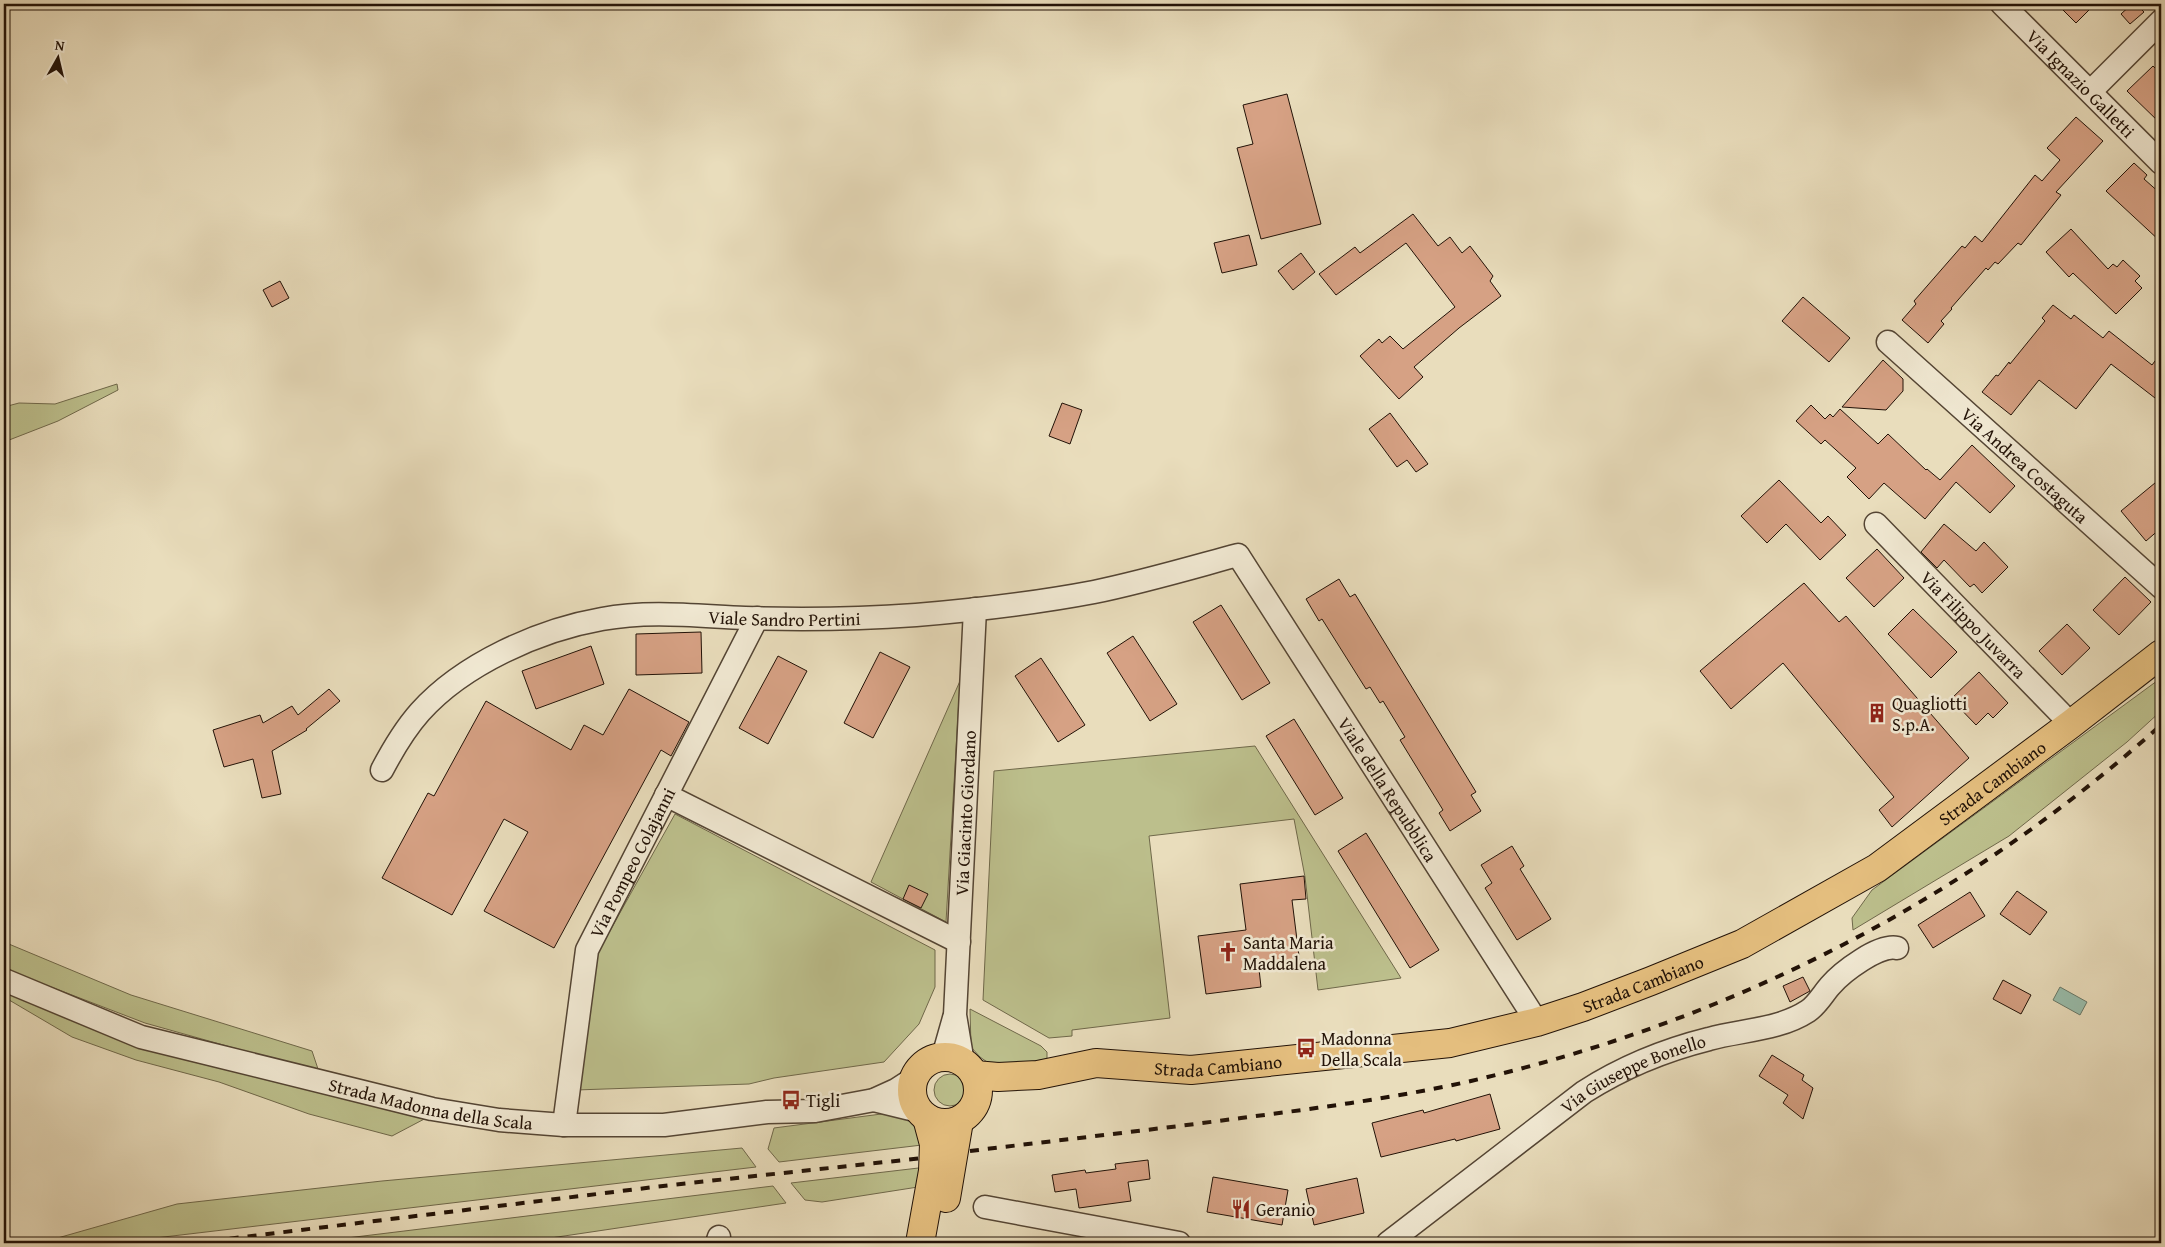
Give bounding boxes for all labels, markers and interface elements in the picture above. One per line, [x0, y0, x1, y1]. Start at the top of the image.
street label: Via Ignazio Galletti [2021, 23, 2142, 144]
north arrow [32, 32, 82, 82]
text: N [54, 35, 66, 56]
street label: Via Andrea Costaguta [1955, 401, 2095, 530]
street label: Via Filippo Juvarra [1915, 564, 2033, 685]
street label: Viale Sandro Pertini [708, 603, 861, 633]
place label: Quagliotti S.p.A. [1892, 690, 1967, 738]
building icon: Quagliotti S.p.A. [1866, 702, 1888, 724]
street label: Viale della Repubblica [1332, 712, 1445, 867]
street label: Via Giacinto Giordano [947, 729, 983, 896]
street label: Strada Cambiano [1932, 734, 2051, 832]
street label: Via Pompeo Colajanni [582, 783, 682, 942]
place label: Santa Maria Maddalena [1243, 929, 1334, 977]
church icon: Santa Maria Maddalena [1217, 941, 1239, 963]
street label: Strada Cambiano [1578, 948, 1707, 1020]
place label: Madonna Della Scala [1321, 1025, 1402, 1073]
street label: Via Giuseppe Bonello [1554, 1027, 1709, 1119]
bus stop icon: Madonna Della Scala [1295, 1037, 1317, 1059]
street label: Strada Cambiano [1153, 1047, 1283, 1084]
street label: Strada Madonna della Scala [326, 1070, 534, 1136]
place label: Tigli [806, 1087, 840, 1114]
bus stop icon: Tigli [780, 1089, 802, 1111]
place label: Geranio [1256, 1196, 1315, 1223]
restaurant icon: Geranio [1230, 1198, 1252, 1220]

